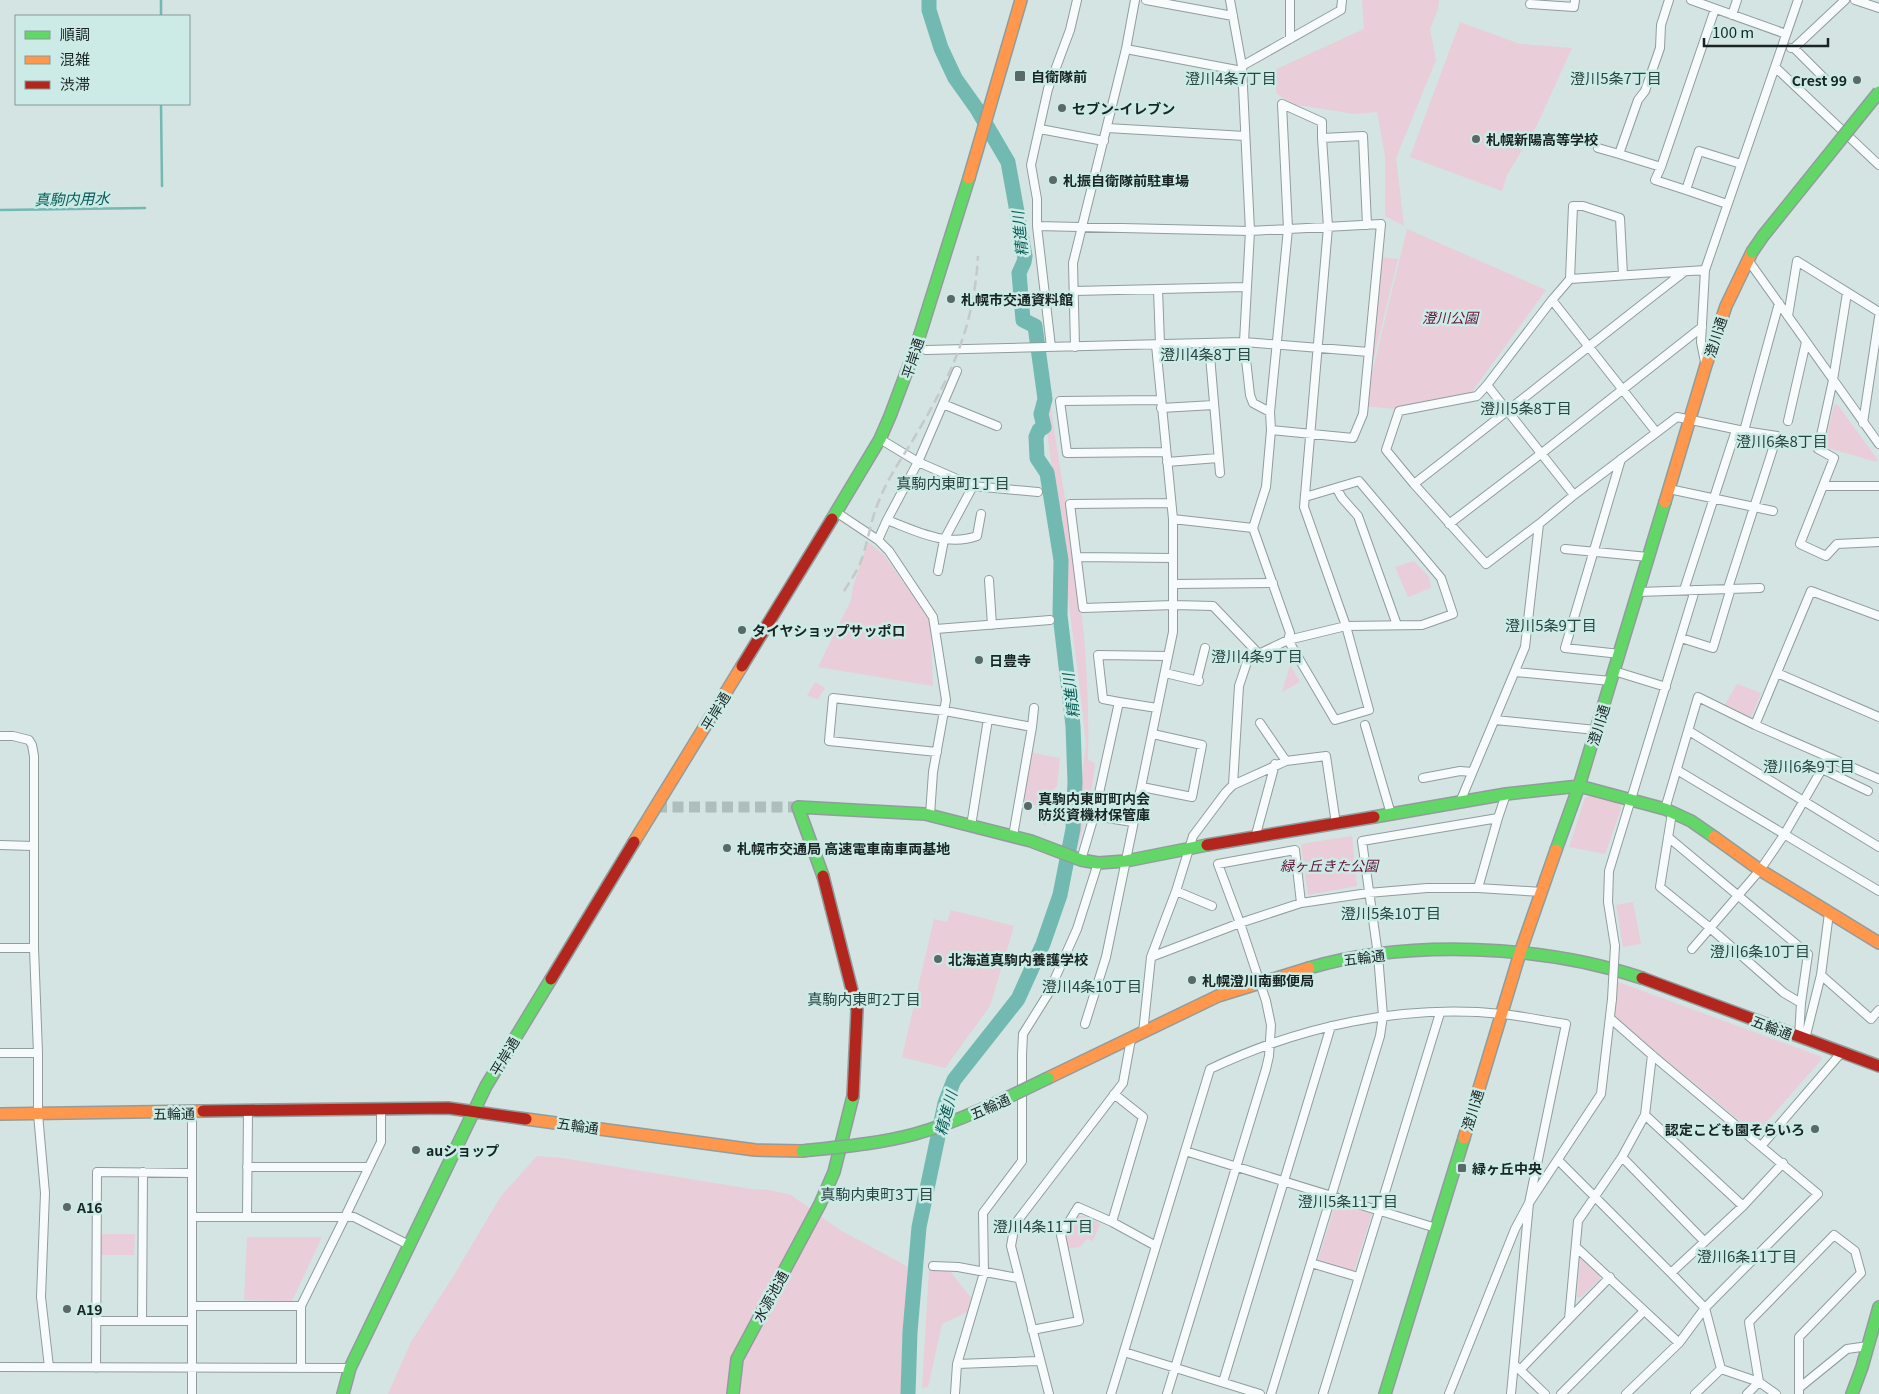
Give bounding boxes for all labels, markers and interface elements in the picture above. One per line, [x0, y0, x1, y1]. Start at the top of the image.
legend [15, 15, 190, 105]
scale bar [1704, 15, 1828, 47]
text: 100 m [1712, 21, 1754, 42]
text: 順調 [60, 23, 90, 44]
text: 混雑 [60, 48, 90, 69]
place label: 自衛隊前 [1031, 66, 1087, 86]
district label: 澄川4条7丁目 [1185, 67, 1277, 88]
district label: 澄川5条7丁目 [1570, 67, 1662, 88]
marker: 自衛隊前 [1013, 69, 1027, 83]
place label: Crest 99 [1792, 70, 1847, 90]
text: 渋滞 [60, 73, 90, 94]
marker: Crest 99 [1851, 74, 1863, 86]
place label: セブン-イレブン [1072, 98, 1175, 118]
marker: セブン-イレブン [1056, 102, 1068, 114]
place label: 札幌新陽高等学校 [1486, 129, 1598, 149]
marker: 札幌新陽高等学校 [1470, 133, 1482, 145]
place label: 札振自衛隊前駐車場 [1063, 170, 1189, 190]
marker: 札振自衛隊前駐車場 [1047, 174, 1059, 186]
water label: 真駒内用水 [34, 187, 112, 209]
water label: 精進川 [1006, 209, 1032, 257]
place label: 札幌市交通資料館 [961, 289, 1073, 309]
marker: 札幌市交通資料館 [945, 293, 957, 305]
park label: 澄川公園 [1422, 307, 1480, 327]
street label: 澄川通 [1699, 314, 1731, 360]
street label: 平岸通 [896, 335, 928, 381]
district label: 澄川4条8丁目 [1160, 343, 1252, 364]
district label: 澄川5条8丁目 [1480, 397, 1572, 418]
district label: 澄川6条8丁目 [1736, 430, 1828, 451]
district label: 真駒内東町1丁目 [896, 472, 1010, 493]
district label: 澄川5条9丁目 [1505, 614, 1597, 635]
place label: タイヤショップサッポロ [752, 620, 906, 640]
marker: タイヤショップサッポロ [736, 624, 748, 636]
district label: 澄川4条9丁目 [1211, 645, 1303, 666]
place label: 日豊寺 [989, 650, 1031, 670]
marker: 日豊寺 [973, 654, 985, 666]
water label: 精進川 [1057, 670, 1083, 720]
street label: 平岸通 [696, 688, 734, 734]
street label: 澄川通 [1582, 702, 1614, 748]
district label: 澄川6条9丁目 [1763, 755, 1855, 776]
place label: 真駒内東町町内会 防災資機材保管庫 [1038, 788, 1150, 824]
marker: 真駒内東町町内会 防災資機材保管庫 [1022, 800, 1034, 812]
place label: 札幌市交通局 高速電車南車両基地 [737, 838, 950, 858]
marker: 札幌市交通局 高速電車南車両基地 [721, 842, 733, 854]
park label: 緑ヶ丘きた公園 [1280, 855, 1380, 875]
district label: 澄川5条10丁目 [1341, 902, 1441, 923]
district label: 澄川6条10丁目 [1710, 940, 1810, 961]
street label: 五輪通 [1342, 945, 1386, 969]
place label: 北海道真駒内養護学校 [948, 949, 1088, 969]
marker: 北海道真駒内養護学校 [932, 953, 944, 965]
place label: 札幌澄川南郵便局 [1202, 970, 1314, 990]
marker: 札幌澄川南郵便局 [1186, 974, 1198, 986]
district label: 澄川4条10丁目 [1042, 975, 1142, 996]
district label: 真駒内東町2丁目 [807, 988, 921, 1009]
street label: 五輪通 [1749, 1010, 1795, 1044]
street label: 平岸通 [485, 1033, 523, 1079]
water label: 精進川 [929, 1087, 961, 1137]
street label: 澄川通 [1456, 1087, 1488, 1133]
street label: 五輪通 [967, 1088, 1013, 1124]
street label: 五輪通 [153, 1103, 195, 1123]
street label: 五輪通 [556, 1112, 600, 1138]
place label: 認定こども園そらいろ [1665, 1119, 1805, 1139]
marker: 認定こども園そらいろ [1809, 1123, 1821, 1135]
place label: auショップ [426, 1140, 499, 1160]
marker: auショップ [410, 1144, 422, 1156]
place label: 緑ヶ丘中央 [1472, 1158, 1542, 1178]
marker: 緑ヶ丘中央 [1456, 1162, 1468, 1174]
district label: 真駒内東町3丁目 [820, 1183, 934, 1204]
district label: 澄川5条11丁目 [1298, 1190, 1398, 1211]
place label: A16 [76, 1197, 103, 1217]
marker: A16 [61, 1201, 73, 1213]
district label: 澄川4条11丁目 [993, 1215, 1093, 1236]
district label: 澄川6条11丁目 [1697, 1245, 1797, 1266]
street label: 水源池通 [748, 1267, 792, 1325]
place label: A19 [76, 1299, 103, 1319]
marker: A19 [61, 1303, 73, 1315]

